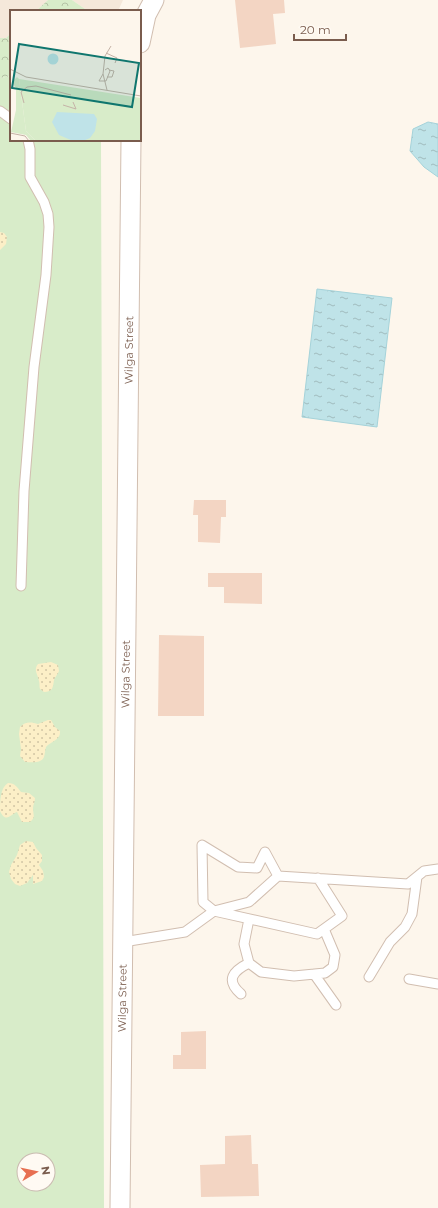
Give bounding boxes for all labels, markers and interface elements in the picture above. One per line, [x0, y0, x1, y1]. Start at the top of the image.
inset map [10, 10, 141, 141]
scale bar [294, 16, 346, 42]
text: 20 m [300, 22, 331, 37]
street label: Wilga Street [121, 315, 136, 384]
street label: Wilga Street [118, 639, 133, 708]
street label: Wilga Street [115, 963, 130, 1032]
north arrow [16, 1152, 56, 1192]
text: N [38, 1165, 53, 1176]

